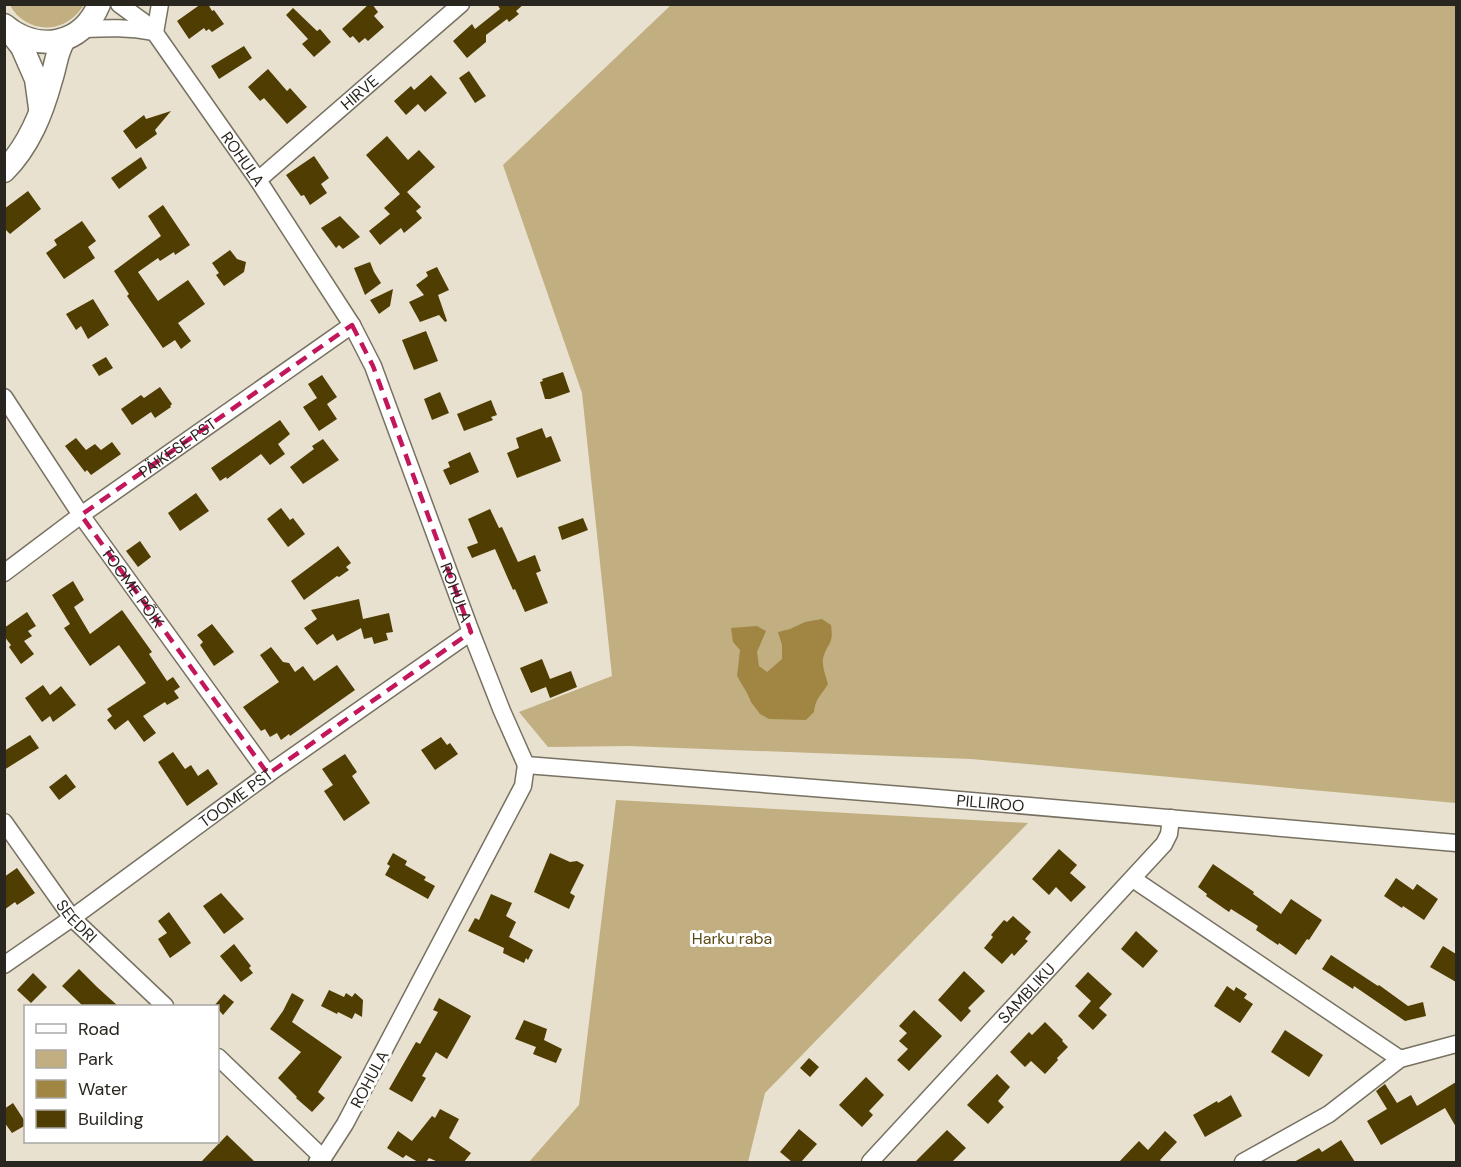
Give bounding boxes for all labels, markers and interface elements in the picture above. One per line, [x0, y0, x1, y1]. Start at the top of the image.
street label: HIRVE [336, 70, 383, 115]
street label: ROHULA [216, 128, 270, 191]
street label: PÄIKESE PST [134, 413, 221, 482]
street label: TOOME PÕIK [97, 543, 169, 632]
street label: ROHULA [435, 560, 477, 626]
street label: TOOME PST [195, 764, 278, 832]
street label: PILLIROO [956, 790, 1025, 817]
street label: SEEDRI [51, 896, 102, 947]
park label: Harku raba [692, 928, 772, 949]
street label: SAMBLIKU [993, 959, 1060, 1028]
legend [24, 1005, 219, 1143]
text: Road [78, 1017, 120, 1041]
street label: ROHULA [346, 1046, 394, 1112]
text: Park [78, 1047, 114, 1071]
text: Water [78, 1077, 128, 1101]
text: Building [78, 1107, 143, 1131]

